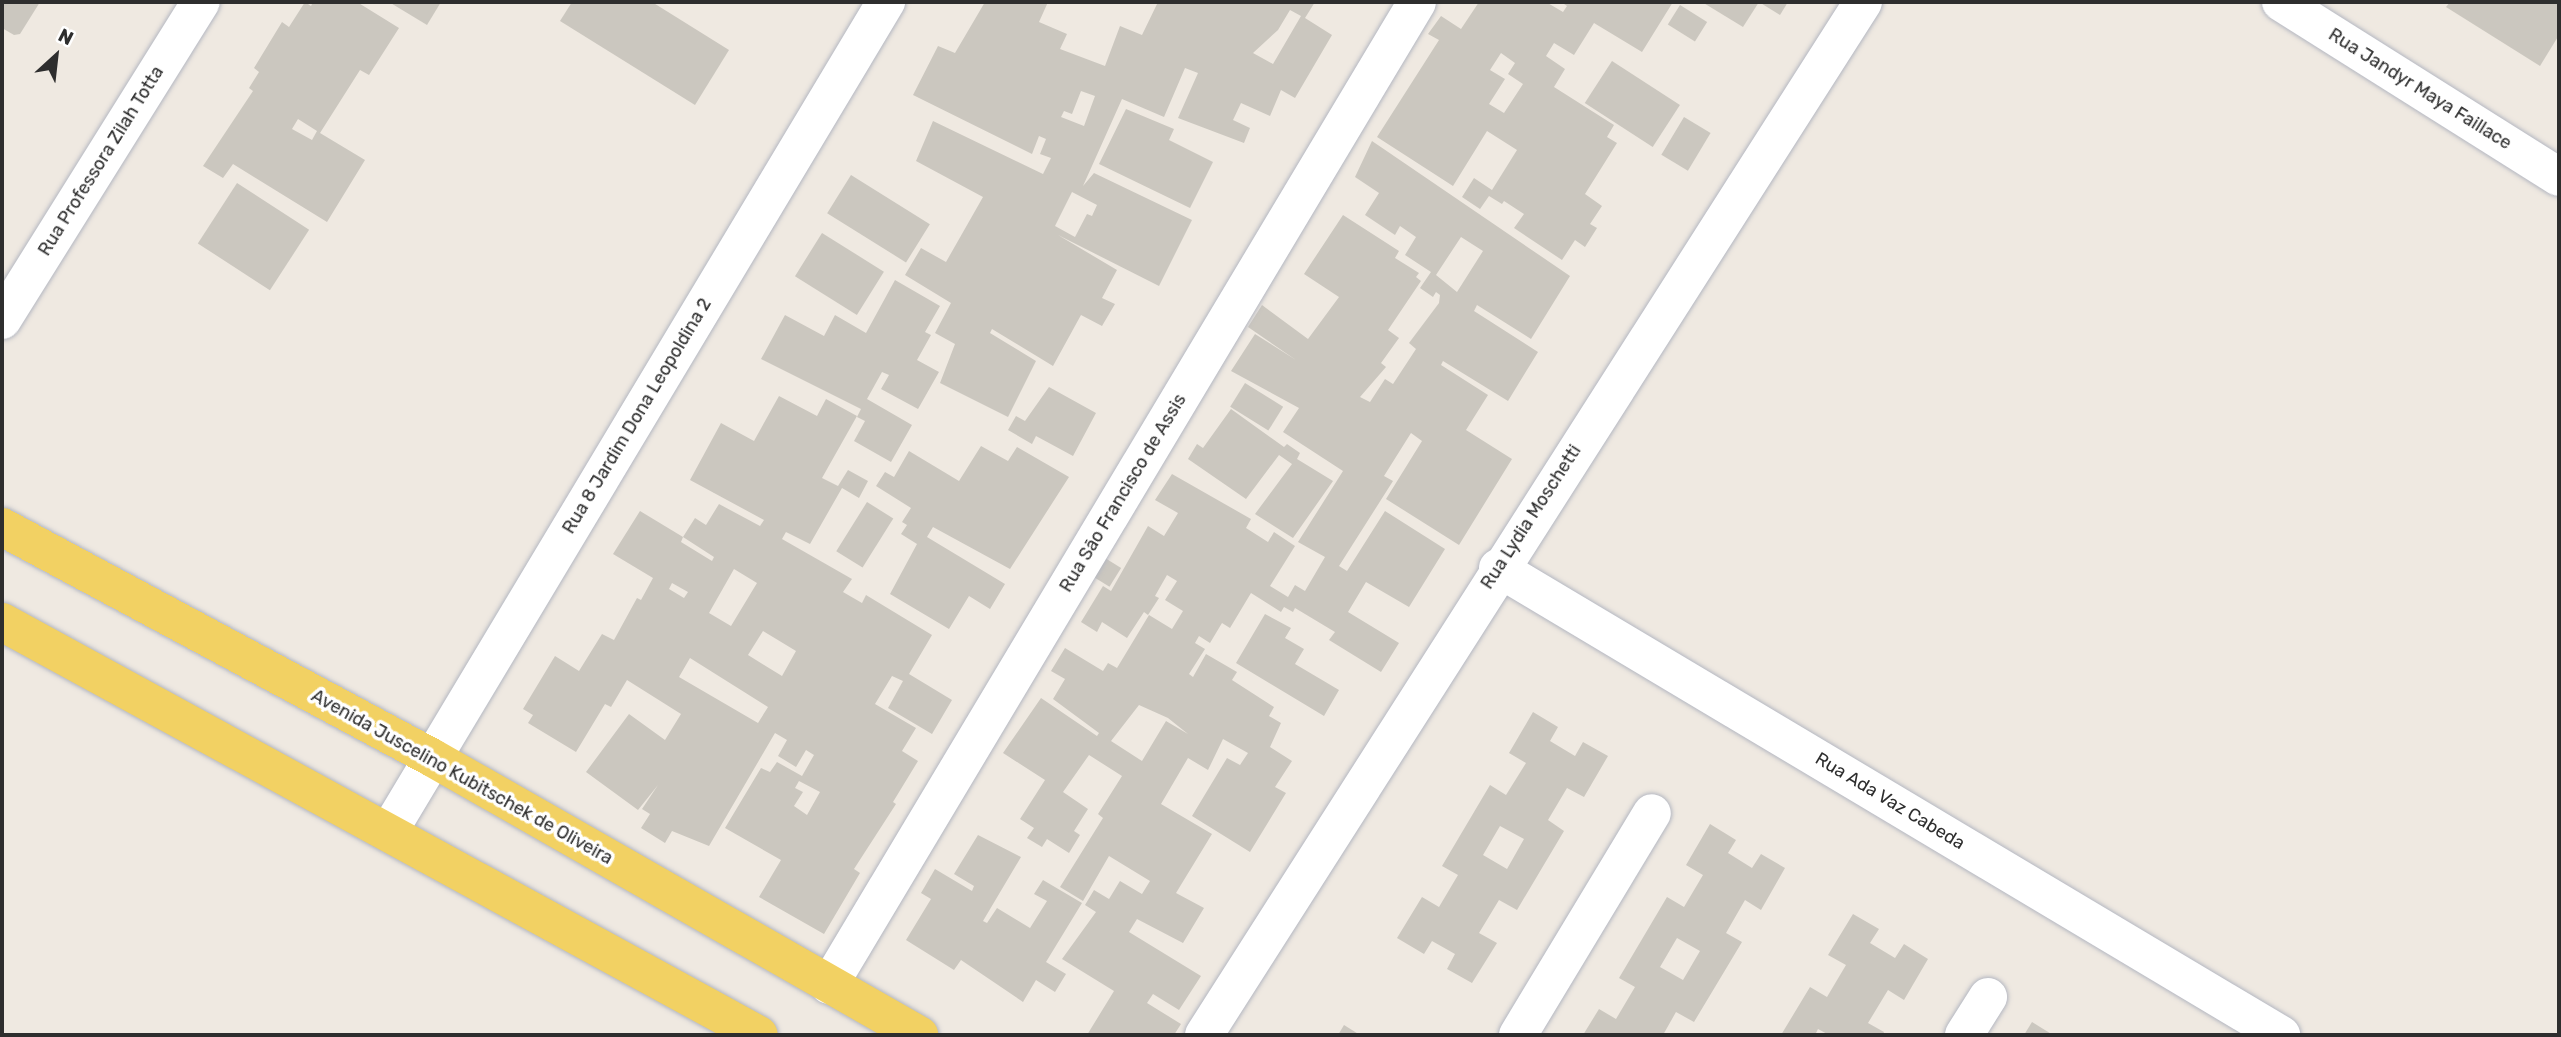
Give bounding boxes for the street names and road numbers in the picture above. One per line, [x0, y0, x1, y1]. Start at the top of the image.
street label: Rua Jandyr Maya Faillace [2324, 24, 2516, 154]
street label: Rua Professora Zilah Totta [34, 62, 168, 260]
street label: Rua 8 Jardim Dona Leopoldina 2 [558, 294, 716, 538]
street label: Rua São Francisco de Assis [1055, 390, 1191, 596]
street label: Rua Lydia Moschetti [1476, 441, 1586, 593]
street label: Avenida Juscelino Kubitschek de Oliveira [307, 685, 617, 869]
street label: Rua Ada Vaz Cabeda [1811, 748, 1969, 854]

